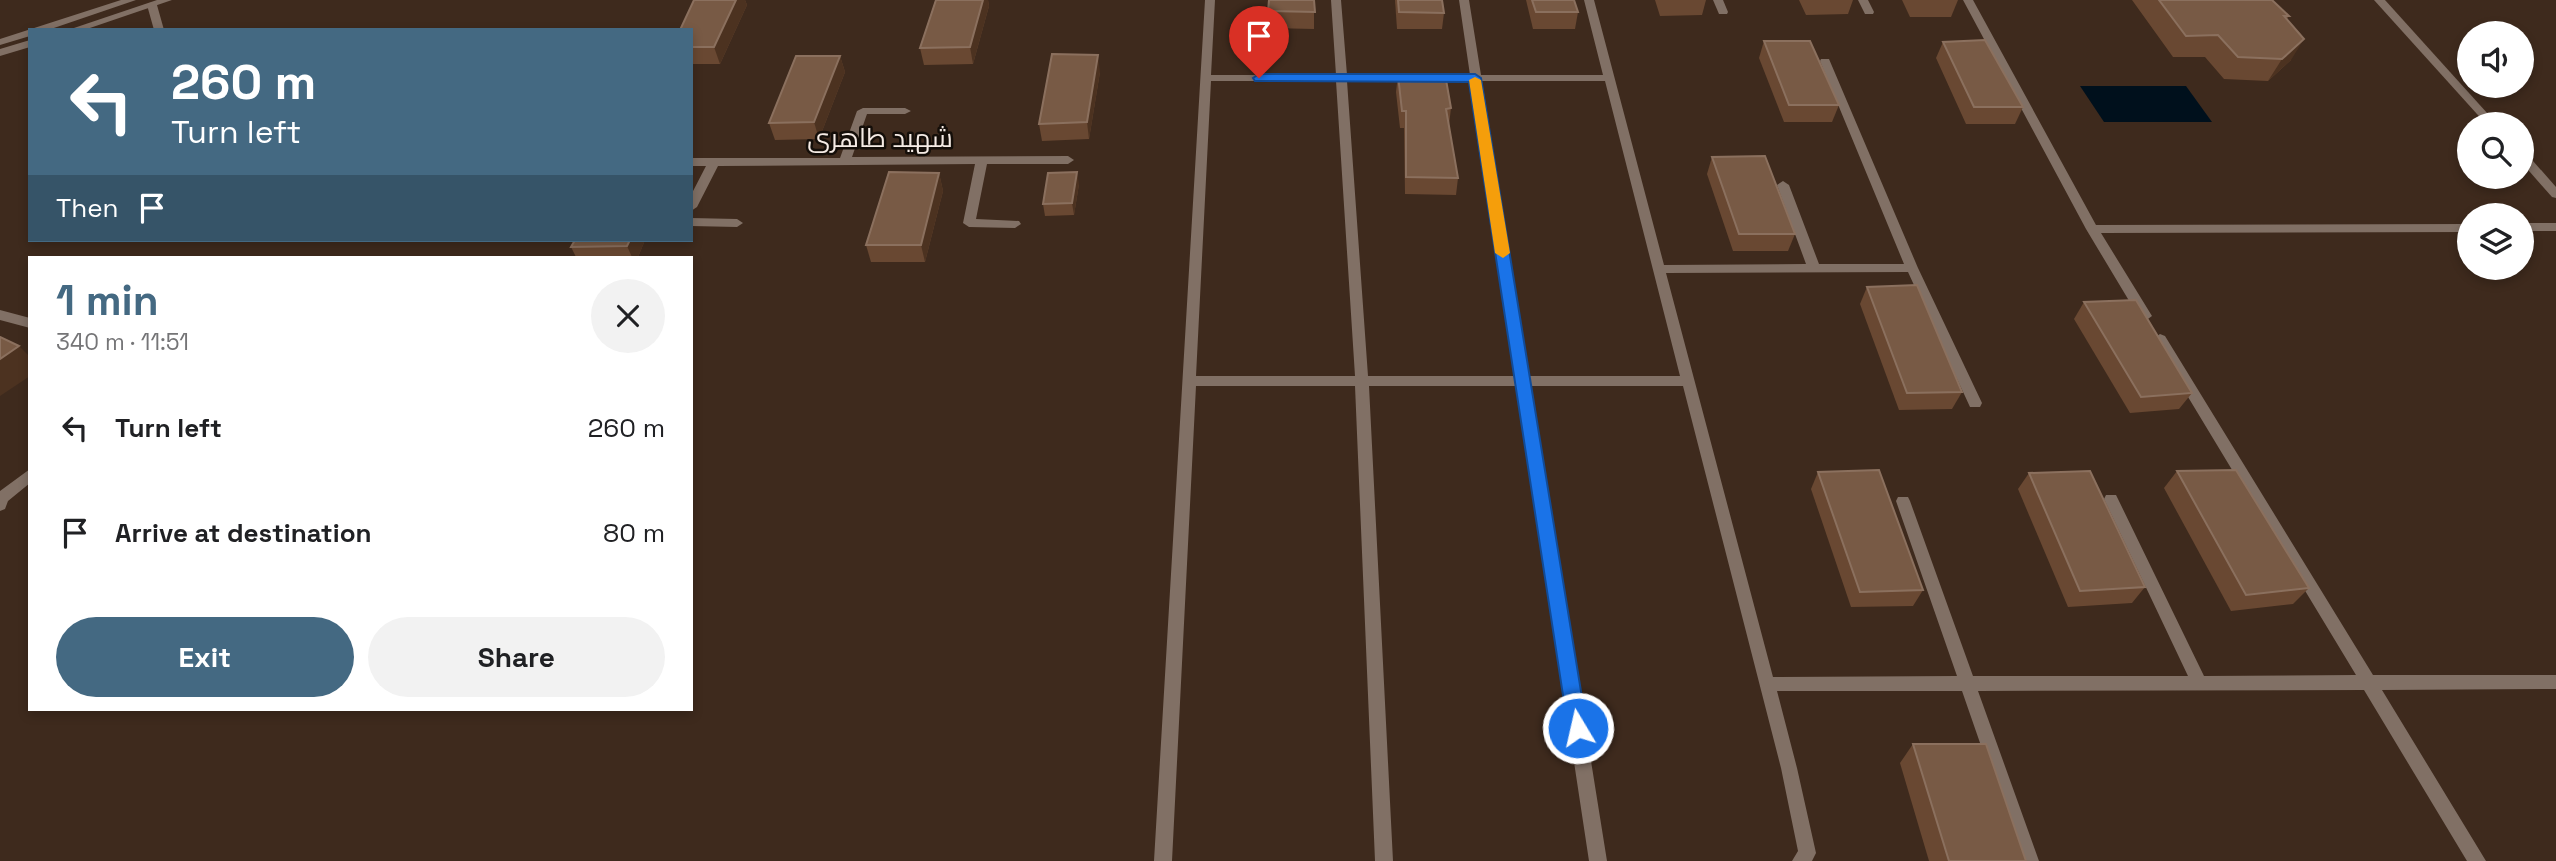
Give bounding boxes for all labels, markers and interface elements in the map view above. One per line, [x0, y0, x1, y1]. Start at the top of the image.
pin [1229, 6, 1289, 78]
icon: arrive [1240, 17, 1278, 55]
map controls [2457, 21, 2534, 280]
button: sound [2457, 21, 2534, 98]
text: 260 m [171, 51, 316, 113]
icon: left [56, 56, 147, 147]
text: Turn left [171, 112, 301, 152]
button: search [2457, 112, 2534, 189]
street label: شهید طاهری [807, 121, 953, 155]
icon: arrive [133, 189, 171, 227]
text: Then [56, 191, 119, 225]
button: layers [2457, 203, 2534, 280]
text: 1 min [56, 274, 159, 327]
button: close [591, 279, 665, 353]
text: 340 m · 11:51 [56, 327, 189, 357]
icon: left [56, 409, 94, 447]
text: Turn left [115, 411, 222, 445]
text: 260 m [588, 411, 665, 445]
icon: arrive [56, 514, 94, 552]
text: Arrive at destination [115, 516, 372, 550]
text: 80 m [603, 516, 665, 550]
button: Exit [56, 617, 354, 697]
button: Share [368, 617, 665, 697]
position arrow [1541, 691, 1615, 765]

